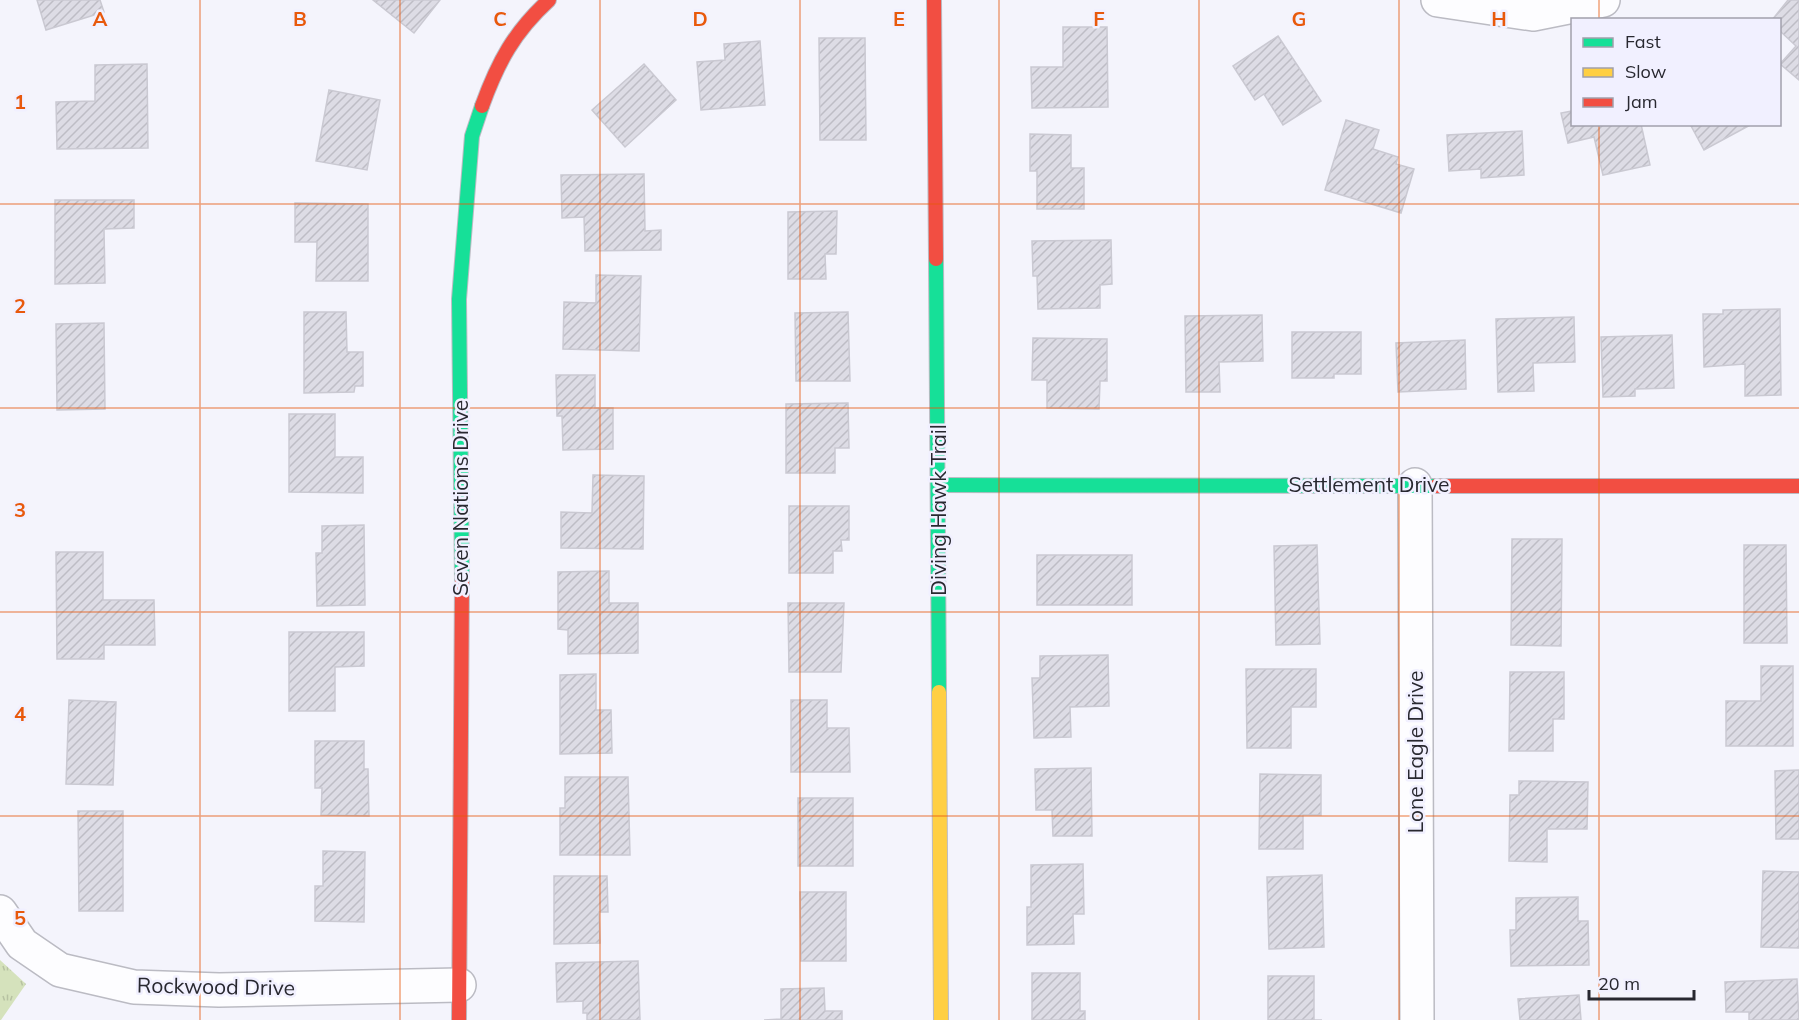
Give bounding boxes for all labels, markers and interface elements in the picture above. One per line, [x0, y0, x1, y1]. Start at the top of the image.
text: A [93, 6, 108, 31]
text: B [293, 6, 307, 31]
text: C [493, 6, 507, 31]
text: D [692, 6, 708, 31]
text: E [893, 6, 905, 31]
text: F [1093, 6, 1105, 31]
text: G [1292, 6, 1306, 31]
text: H [1491, 6, 1507, 31]
legend [1571, 18, 1781, 126]
text: Fast [1625, 30, 1661, 53]
text: Slow [1625, 60, 1667, 83]
text: 1 [14, 89, 26, 114]
text: Jam [1625, 90, 1658, 113]
text: 2 [14, 293, 26, 318]
street label: Seven Nations Drive [447, 400, 473, 596]
street label: Diving Hawk Trail [925, 424, 951, 596]
street label: Settlement Drive [1288, 471, 1450, 497]
text: 3 [14, 497, 26, 522]
street label: Lone Eagle Drive [1402, 671, 1428, 833]
text: 4 [14, 701, 26, 726]
text: 5 [14, 905, 26, 930]
scale bar [1589, 963, 1694, 1001]
street label: Rockwood Drive [137, 972, 295, 1000]
text: 20 m [1598, 972, 1640, 995]

